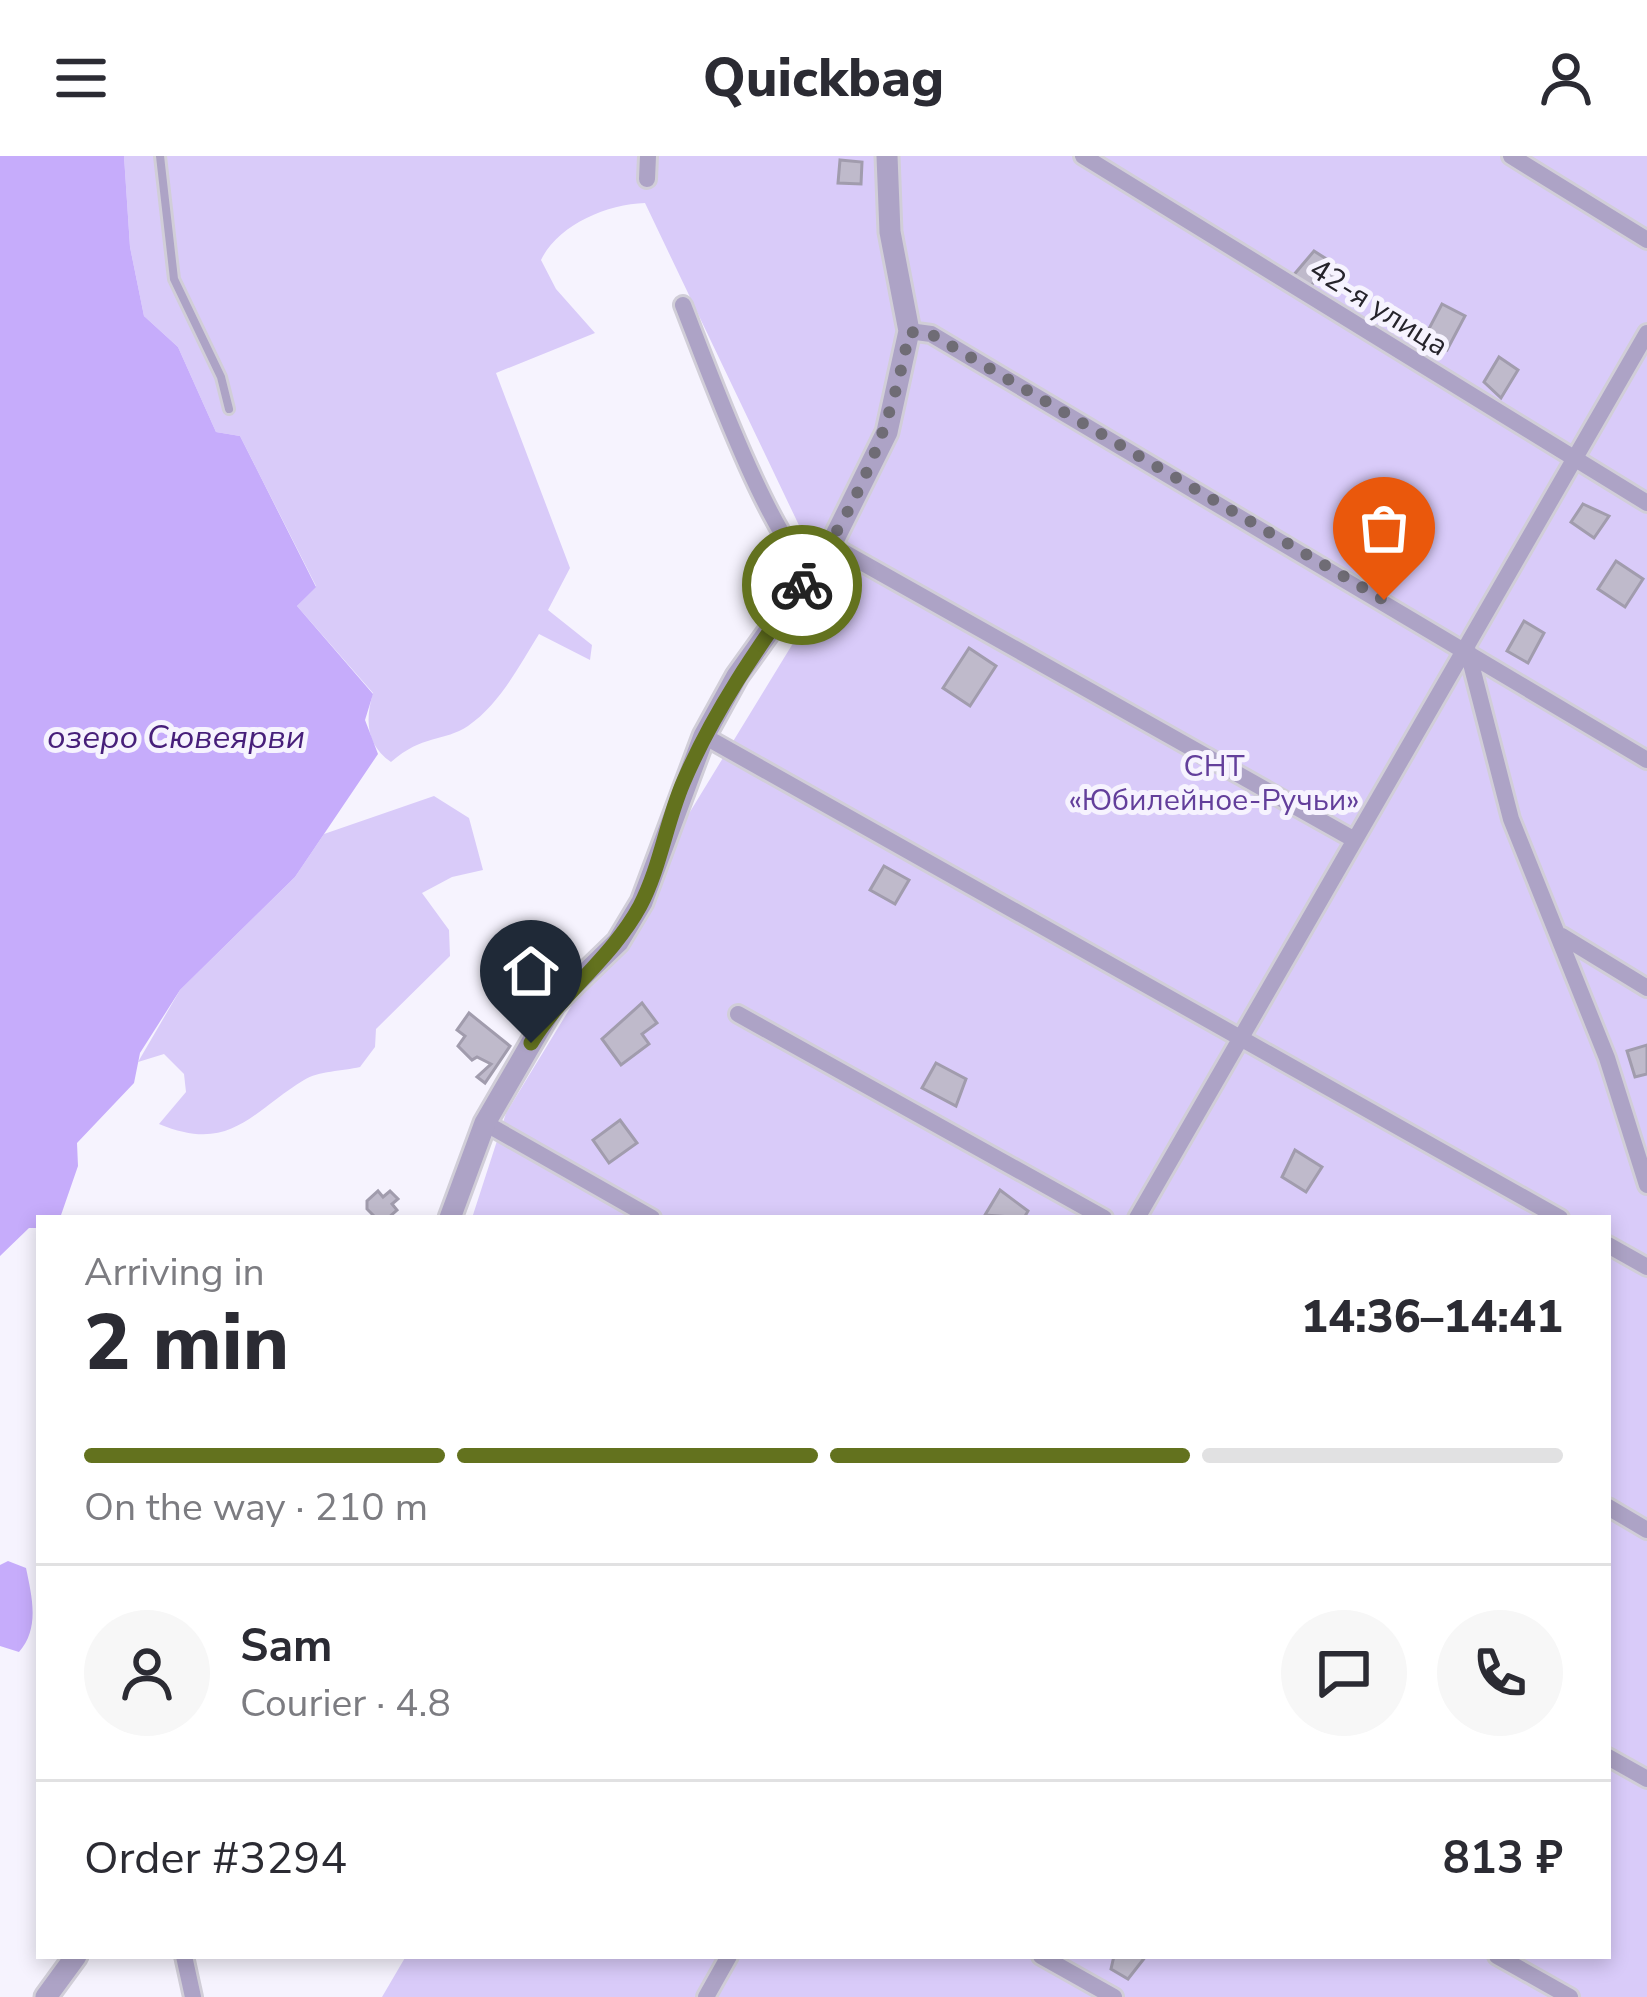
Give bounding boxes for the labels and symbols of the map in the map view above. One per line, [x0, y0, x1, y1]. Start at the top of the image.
street label: 42-я улица [1302, 249, 1456, 366]
pin [1333, 477, 1435, 600]
courier [742, 525, 862, 645]
water label: озеро Сювеярви [47, 715, 305, 760]
park label: СНТ «Юбилейное-Ручьи» [1068, 746, 1360, 821]
pin [480, 920, 582, 1043]

